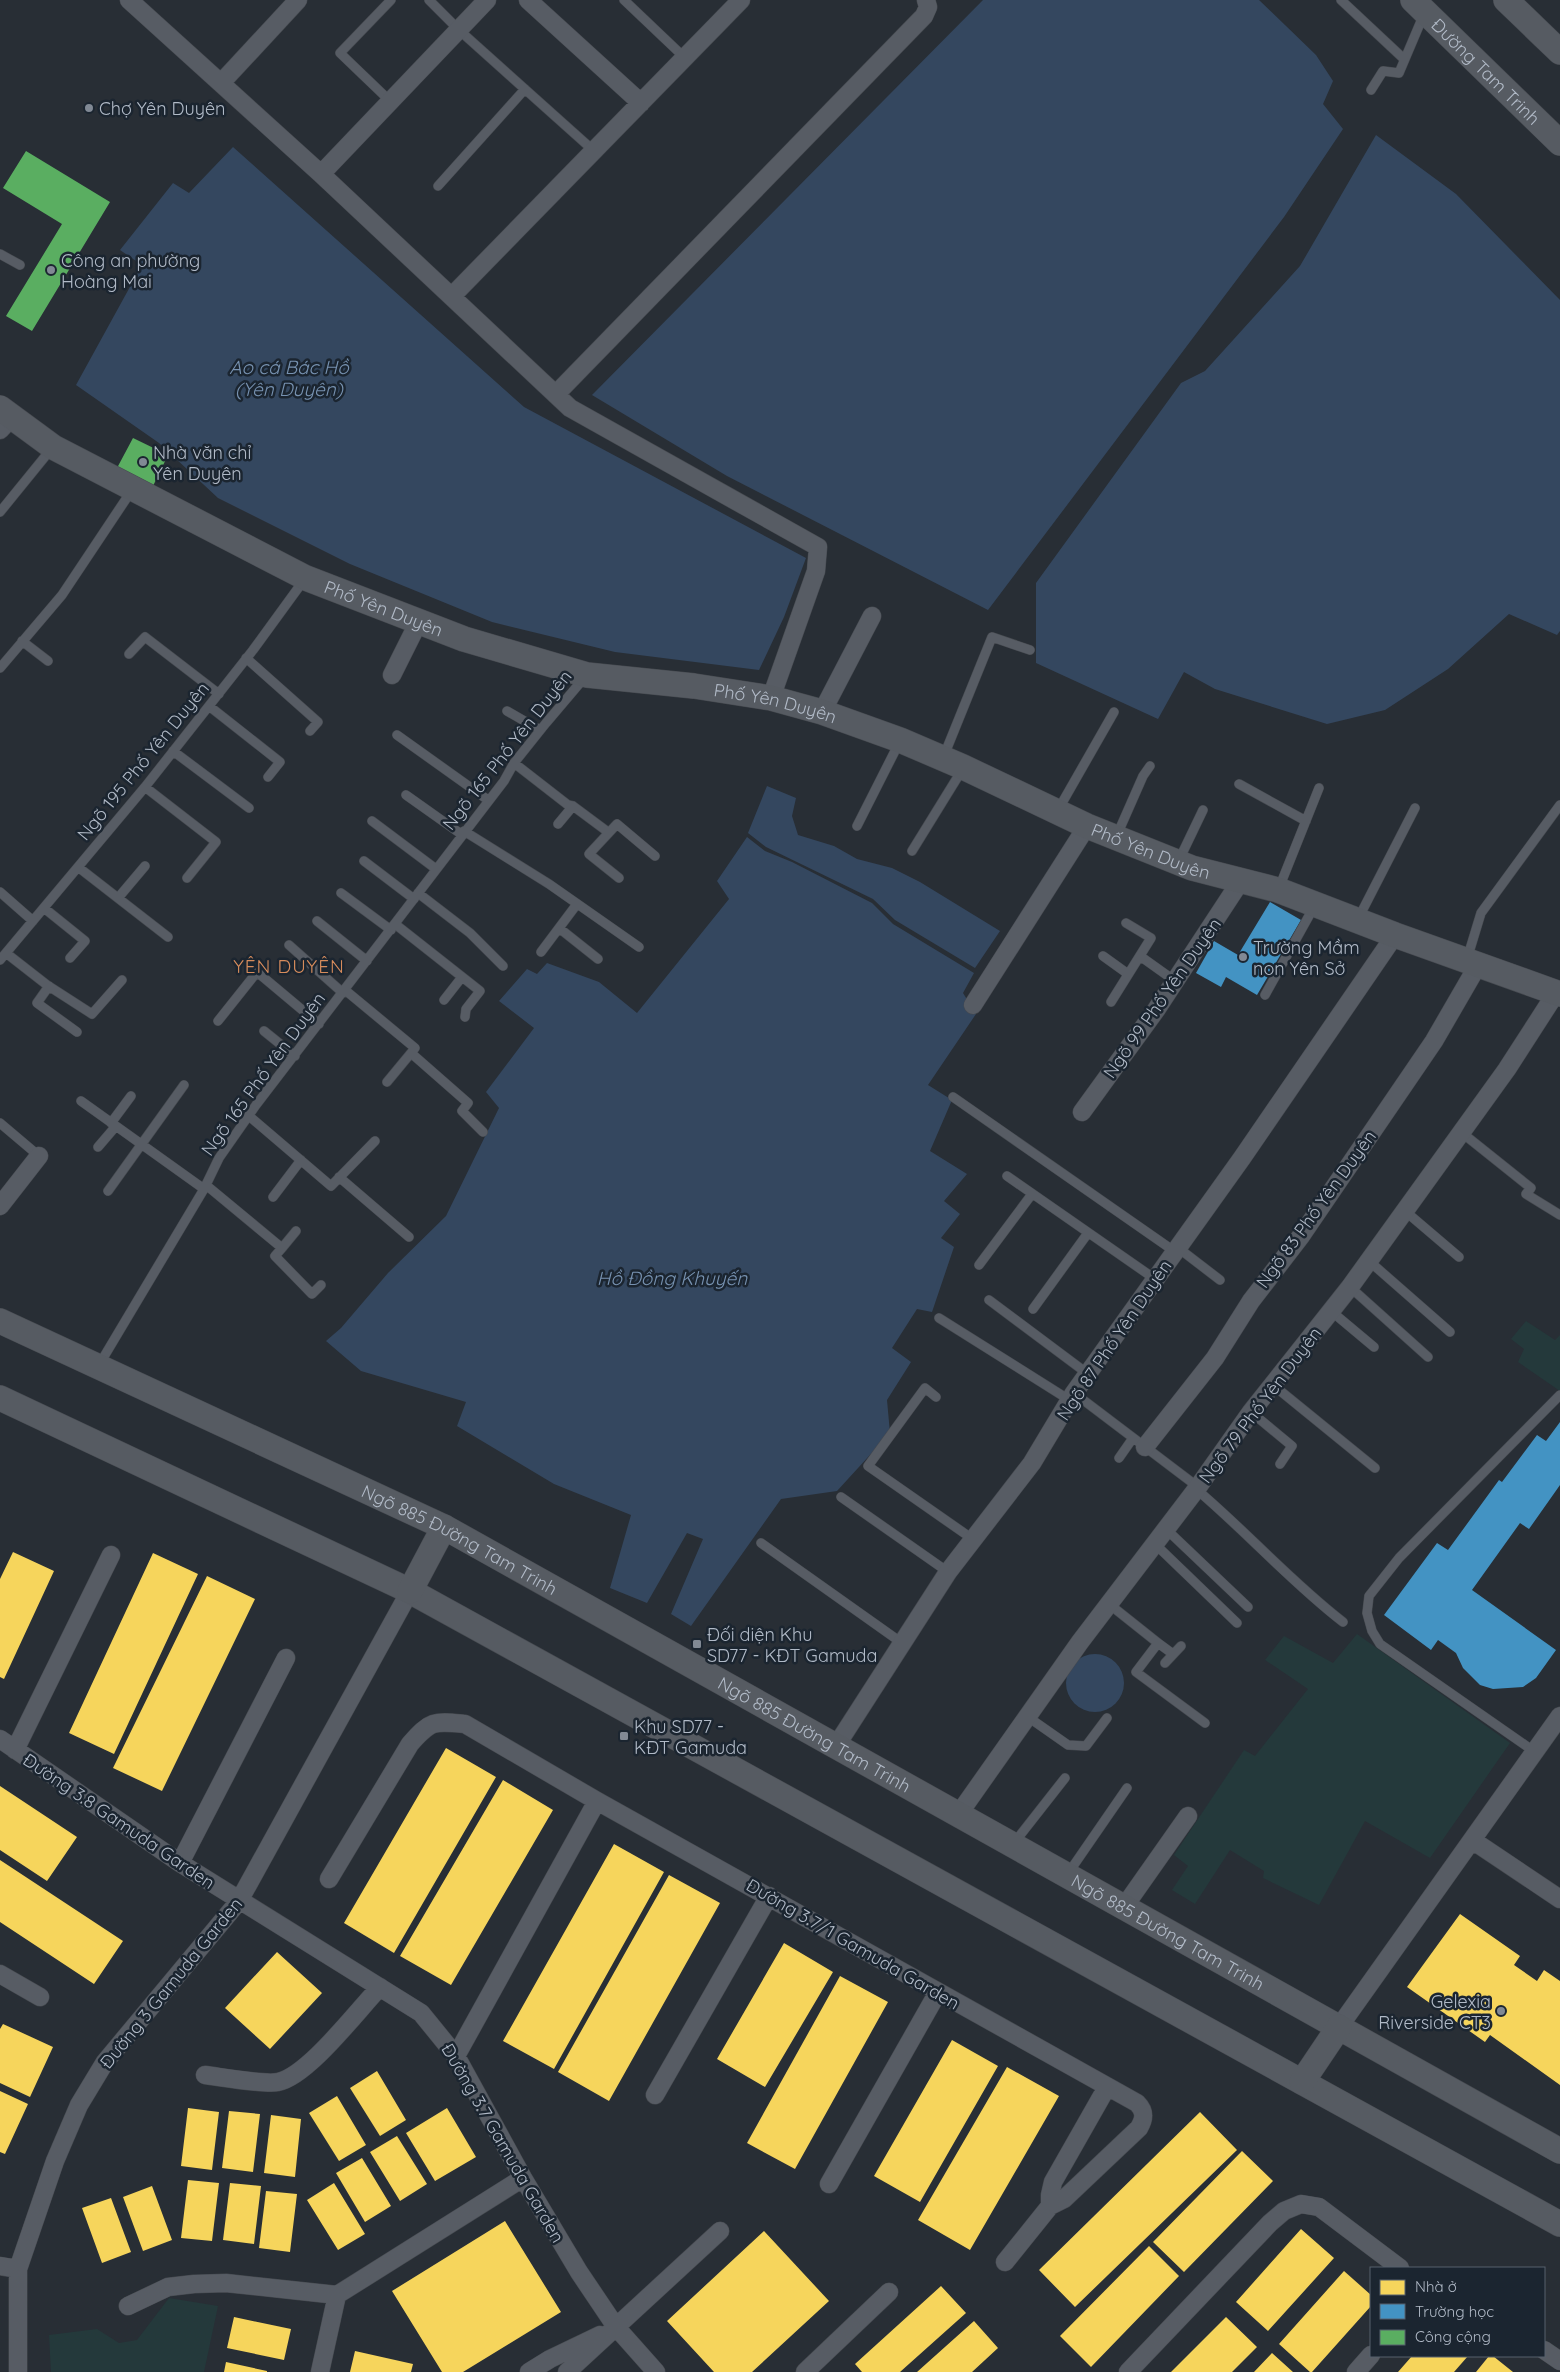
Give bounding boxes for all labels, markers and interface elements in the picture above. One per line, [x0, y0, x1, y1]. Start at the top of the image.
street label: Đường Tam Trinh [1427, 13, 1545, 129]
place label: Chợ Yên Duyên [99, 97, 225, 120]
marker: Chợ Yên Duyên [83, 102, 95, 114]
place label: Công an phường Hoàng Mai [61, 249, 200, 293]
marker: Công an phường Hoàng Mai [45, 264, 57, 276]
water label: Ao cá Bác Hồ (Yên Duyên) [229, 355, 350, 401]
place label: Nhà văn chỉ Yên Duyên [153, 441, 251, 485]
marker: Nhà văn chỉ Yên Duyên [137, 456, 149, 468]
street label: Phố Yên Duyên [321, 575, 446, 641]
street label: Ngõ 165 Phố Yên Duyên [437, 665, 577, 835]
street label: Ngõ 195 Phố Yên Duyên [72, 677, 214, 845]
street label: Phố Yên Duyên [712, 678, 840, 728]
street label: Phố Yên Duyên [1088, 818, 1213, 884]
street label: Ngõ 99 Phố Yên Duyên [1098, 913, 1226, 1083]
place label: Trường Mầm non Yên Sở [1253, 936, 1360, 980]
marker: Trường Mầm non Yên Sở [1237, 951, 1249, 963]
district label: YÊN DUYÊN [233, 954, 345, 978]
street label: Ngõ 165 Phố Yên Duyên [196, 988, 330, 1160]
street label: Ngõ 83 Phố Yên Duyên [1251, 1126, 1381, 1292]
street label: Ngõ 87 Phố Yên Duyên [1052, 1255, 1176, 1425]
water label: Hồ Đồng Khuyến [597, 1266, 748, 1290]
street label: Ngõ 79 Phố Yên Duyên [1194, 1322, 1326, 1488]
street label: Ngõ 885 Đường Tam Trinh [358, 1479, 562, 1600]
place label: Đối diện Khu SD77 - KĐT Gamuda [707, 1623, 877, 1667]
marker: Đối diện Khu SD77 - KĐT Gamuda [691, 1638, 703, 1650]
street label: Ngõ 885 Đường Tam Trinh [714, 1671, 915, 1797]
place label: Khu SD77 - KĐT Gamuda [634, 1715, 747, 1759]
marker: Khu SD77 - KĐT Gamuda [618, 1730, 630, 1742]
street label: Đường 3.8 Gamuda Garden [19, 1748, 219, 1894]
street label: Ngõ 885 Đường Tam Trinh [1067, 1869, 1269, 1995]
street label: Đường 3.7/1 Gamuda Garden [742, 1873, 964, 2015]
street label: Đường 3 Gamuda Garden [95, 1893, 247, 2073]
place label: Gelexia Riverside CT3 [1378, 1990, 1491, 2034]
marker: Gelexia Riverside CT3 [1495, 2005, 1507, 2017]
street label: Đường 3.7 Gamuda Garden [436, 2039, 570, 2247]
legend [1370, 2267, 1545, 2357]
text: Nhà ở [1415, 2277, 1457, 2296]
text: Trường học [1415, 2302, 1494, 2321]
text: Công cộng [1415, 2327, 1491, 2346]

